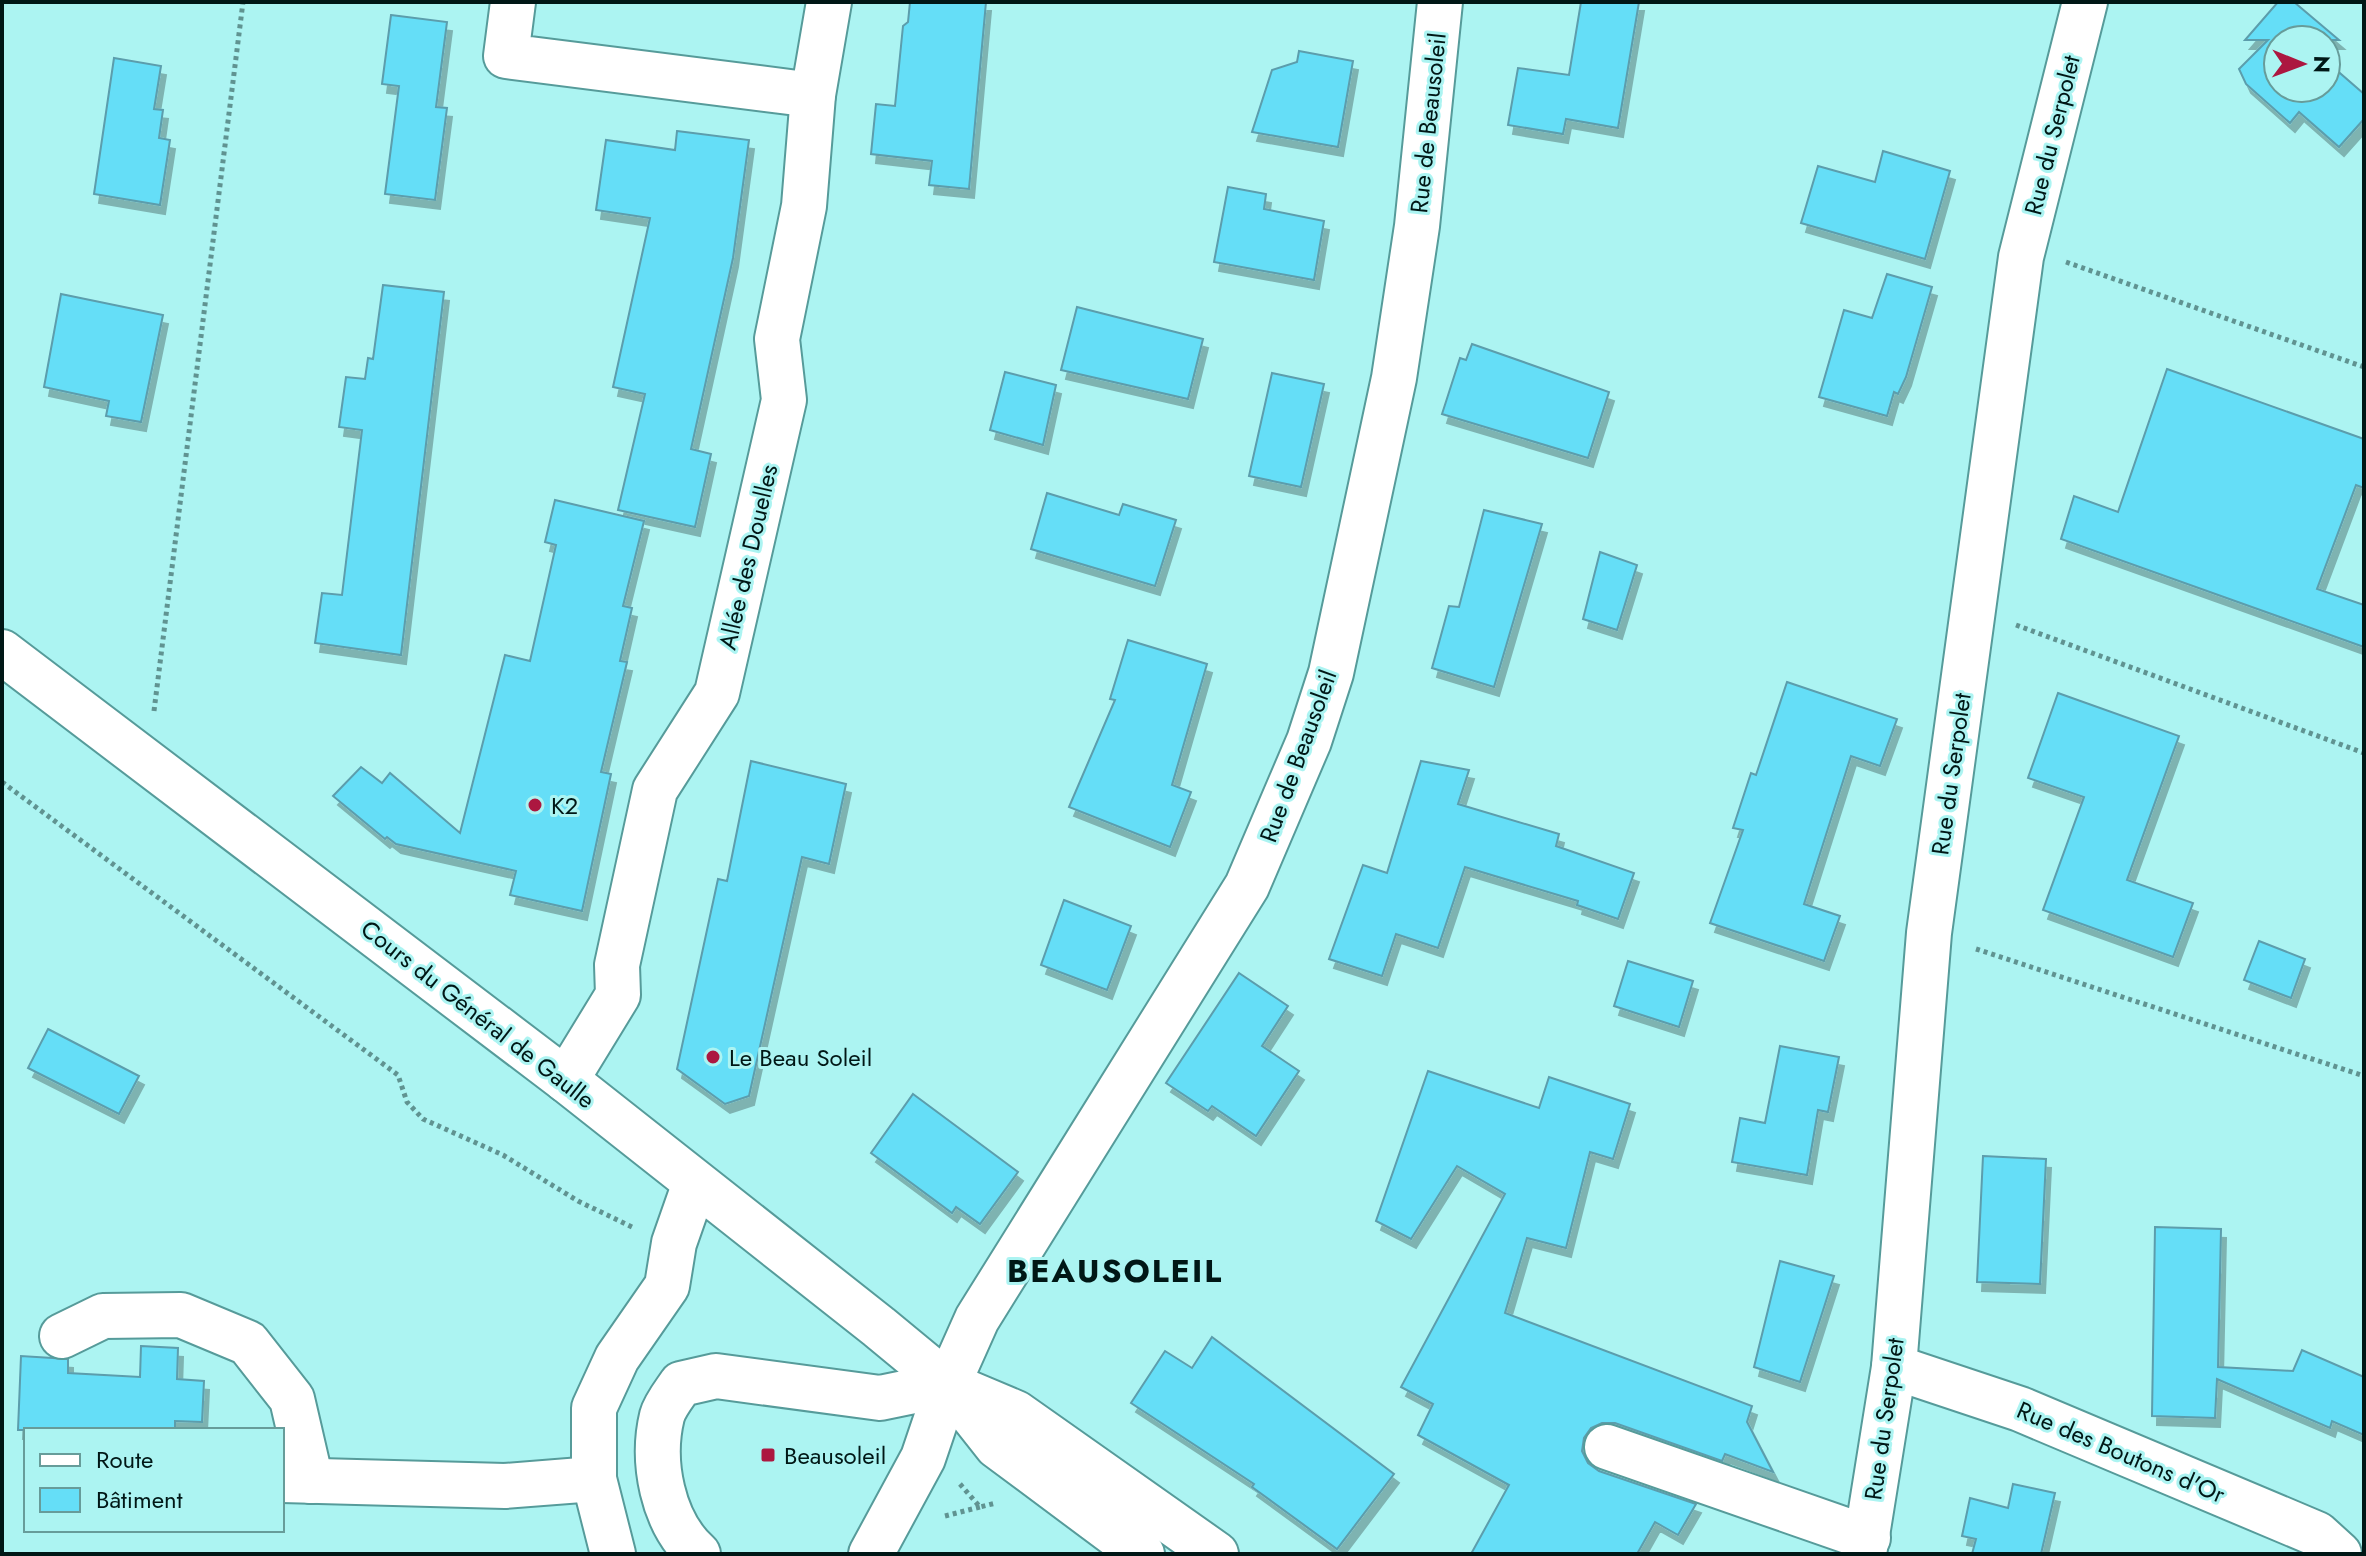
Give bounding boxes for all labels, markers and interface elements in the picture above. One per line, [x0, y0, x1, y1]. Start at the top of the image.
north arrow [2262, 24, 2342, 104]
street label: Rue de Beausoleil [1401, 31, 1455, 215]
street label: Rue du Serpolet [2015, 51, 2089, 218]
text: N [2306, 55, 2338, 73]
street label: Allée des Douelles [710, 461, 786, 653]
street label: Rue de Beausoleil [1251, 665, 1345, 847]
street label: Rue du Serpolet [1922, 690, 1980, 857]
place label: K2 [551, 788, 578, 823]
marker: K2 [526, 796, 544, 814]
street label: Cours du Général de Gaulle [354, 911, 602, 1117]
place label: Le Beau Soleil [729, 1040, 872, 1075]
marker: Le Beau Soleil [704, 1048, 722, 1066]
district label: BEAUSOLEIL [1007, 1248, 1223, 1294]
street label: Rue du Serpolet [1855, 1335, 1913, 1502]
street label: Rue des Boutons d'Or [2012, 1392, 2231, 1512]
legend [24, 1428, 284, 1532]
place label: Beausoleil [784, 1438, 886, 1473]
text: Route [96, 1442, 153, 1477]
marker: Beausoleil [759, 1446, 777, 1464]
text: Bâtiment [96, 1482, 183, 1517]

